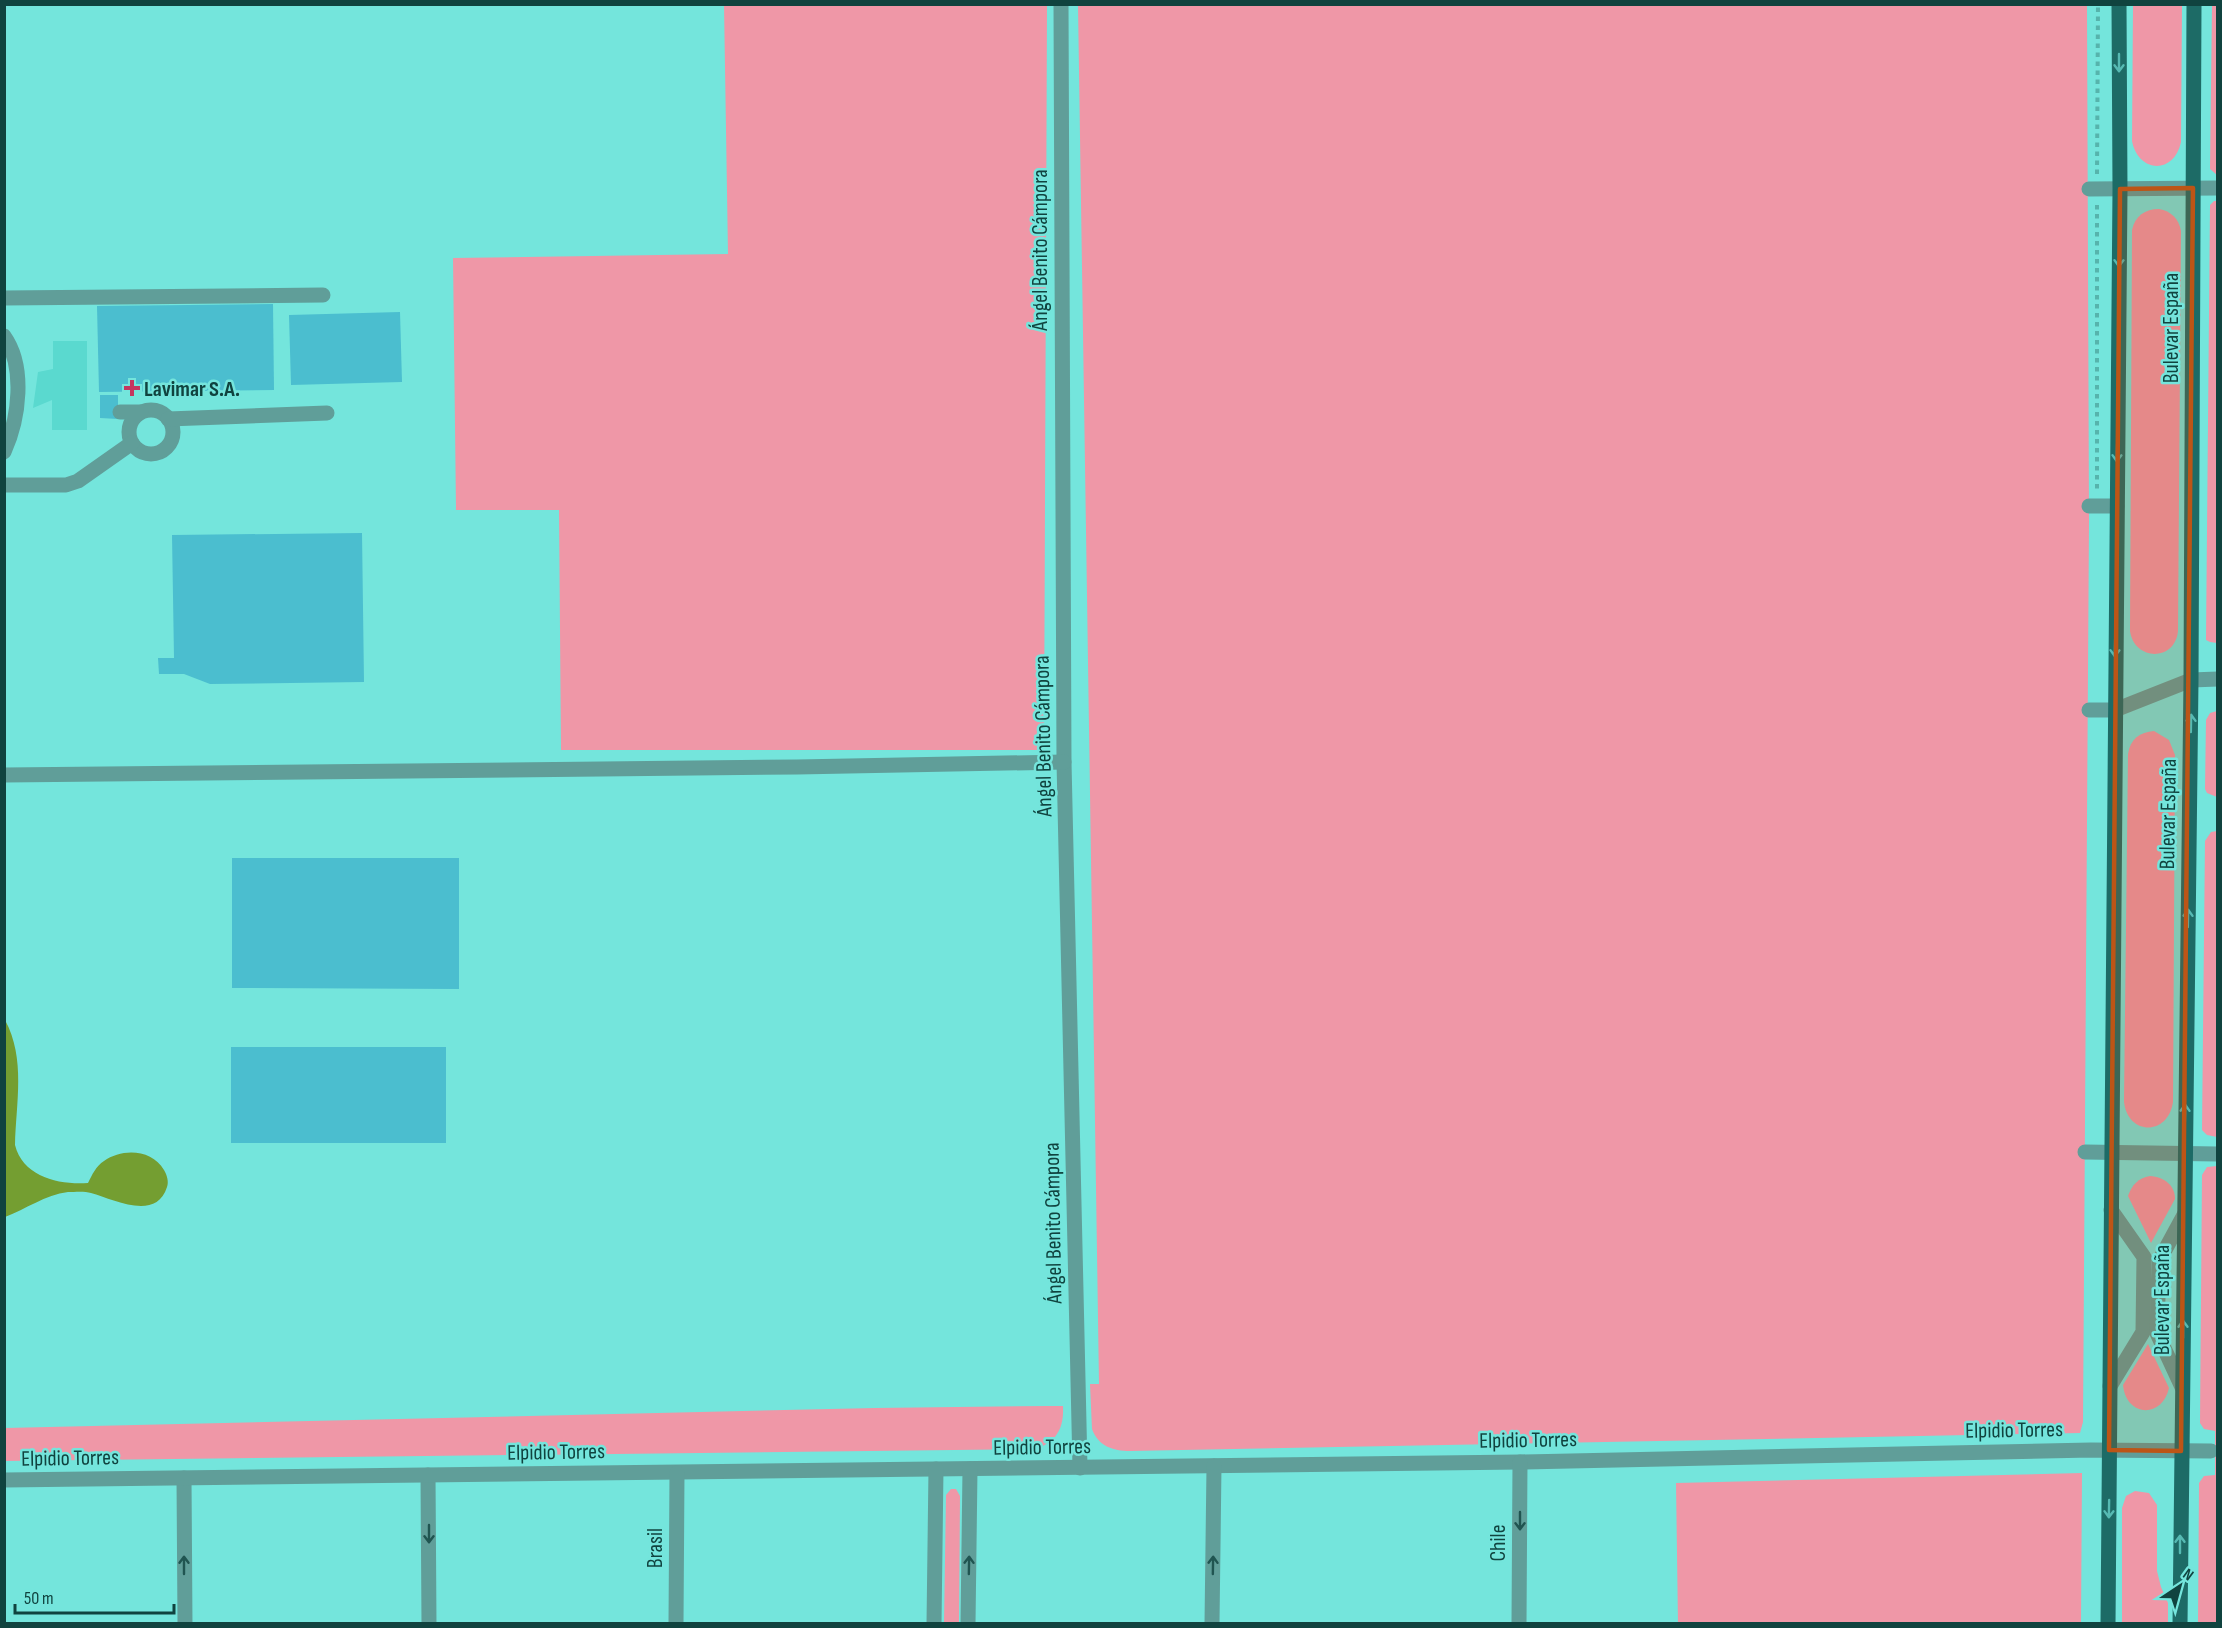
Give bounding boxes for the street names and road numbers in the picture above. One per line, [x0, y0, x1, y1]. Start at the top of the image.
street label: Ángel Benito Cámpora [1027, 169, 1054, 332]
street label: Bulevar España [2158, 273, 2185, 383]
street label: Ángel Benito Cámpora [1029, 655, 1058, 818]
street label: Bulevar España [2154, 758, 2183, 870]
street label: Ángel Benito Cámpora [1039, 1142, 1068, 1305]
street label: Bulevar España [2149, 1245, 2176, 1355]
street label: Elpidio Torres [1965, 1416, 2063, 1445]
street label: Elpidio Torres [1479, 1426, 1577, 1455]
street label: Elpidio Torres [993, 1433, 1091, 1462]
street label: Elpidio Torres [507, 1438, 605, 1467]
street label: Elpidio Torres [21, 1444, 119, 1473]
street label: Chile [1485, 1524, 1512, 1562]
street label: Brasil [642, 1528, 669, 1568]

